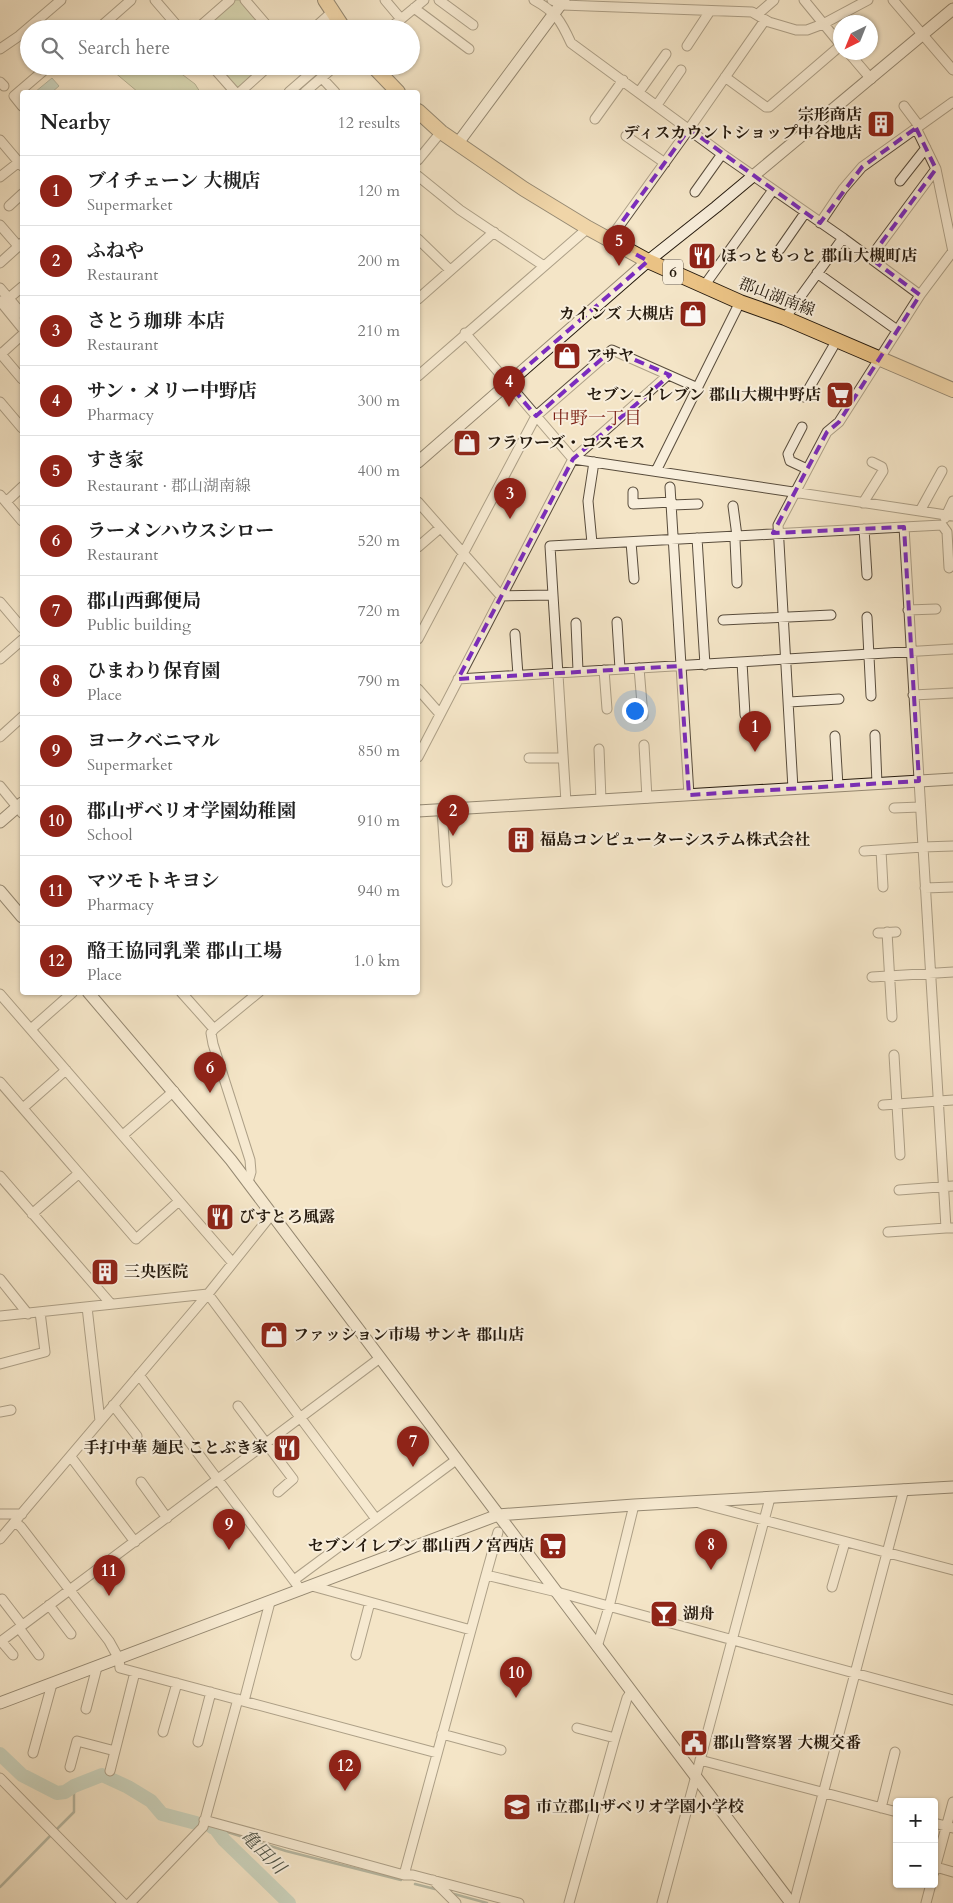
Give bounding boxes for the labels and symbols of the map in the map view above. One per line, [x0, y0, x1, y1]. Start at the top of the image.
north arrow [833, 15, 878, 60]
place label: 宗形商店 ディスカウントショップ中谷地店 [624, 104, 862, 144]
building icon: 宗形商店 ディスカウントショップ中谷地店 [866, 109, 896, 139]
pin: 5 [603, 225, 635, 266]
restaurant icon: ほっともっと 郡山大槻町店 [687, 241, 717, 271]
place label: ほっともっと 郡山大槻町店 [721, 245, 917, 267]
road number: 6 [663, 260, 683, 284]
street label: 郡山湖南線 [736, 272, 818, 322]
shop icon: カインズ 大槻店 [678, 299, 708, 329]
place label: カインズ 大槻店 [559, 303, 674, 325]
shop icon: アサヤ [552, 341, 582, 371]
place label: アサヤ [586, 345, 634, 367]
pin: 4 [493, 366, 525, 407]
supermarket icon: セブン-イレブン 郡山大槻中野店 [825, 380, 855, 410]
place label: セブン-イレブン 郡山大槻中野店 [586, 384, 821, 406]
district label: 中野一丁目 [552, 406, 642, 431]
shop icon: フラワーズ・コスモス [452, 428, 482, 458]
place label: フラワーズ・コスモス [486, 432, 645, 454]
pin: 3 [494, 478, 526, 519]
your location [622, 698, 648, 724]
pin: 1 [739, 711, 771, 752]
pin: 2 [437, 795, 469, 836]
building icon: 福島コンピューターシステム株式会社 [506, 825, 536, 855]
place label: 福島コンピューターシステム株式会社 [539, 829, 810, 851]
pin: 6 [194, 1052, 226, 1093]
restaurant icon: びすとろ風露 [205, 1202, 235, 1232]
place label: びすとろ風露 [239, 1206, 335, 1228]
building icon: 三央医院 [90, 1257, 120, 1287]
place label: 三央医院 [124, 1261, 188, 1283]
shop icon: ファッション市場 サンキ 郡山店 [259, 1320, 289, 1350]
place label: ファッション市場 サンキ 郡山店 [293, 1324, 524, 1346]
pin: 7 [397, 1426, 429, 1467]
restaurant icon: 手打中華 麺民 ことぶき家 [272, 1433, 302, 1463]
place label: 手打中華 麺民 ことぶき家 [83, 1437, 268, 1459]
pin: 9 [213, 1509, 245, 1550]
pin: 8 [695, 1529, 727, 1570]
supermarket icon: セブンイレブン 郡山西ノ宮西店 [538, 1531, 568, 1561]
place label: セブンイレブン 郡山西ノ宮西店 [308, 1535, 534, 1557]
pin: 11 [93, 1555, 125, 1596]
bar icon: 湖舟 [649, 1599, 679, 1629]
place label: 湖舟 [683, 1603, 715, 1625]
pin: 10 [500, 1657, 532, 1698]
public building icon: 郡山警察署 大槻交番 [679, 1728, 709, 1758]
place label: 郡山警察署 大槻交番 [713, 1732, 861, 1754]
pin: 12 [329, 1750, 361, 1791]
school or university icon: 市立郡山ザベリオ学園小学校 [502, 1792, 532, 1822]
place label: 市立郡山ザベリオ学園小学校 [536, 1796, 745, 1818]
water label: 亀田川 [235, 1824, 292, 1881]

